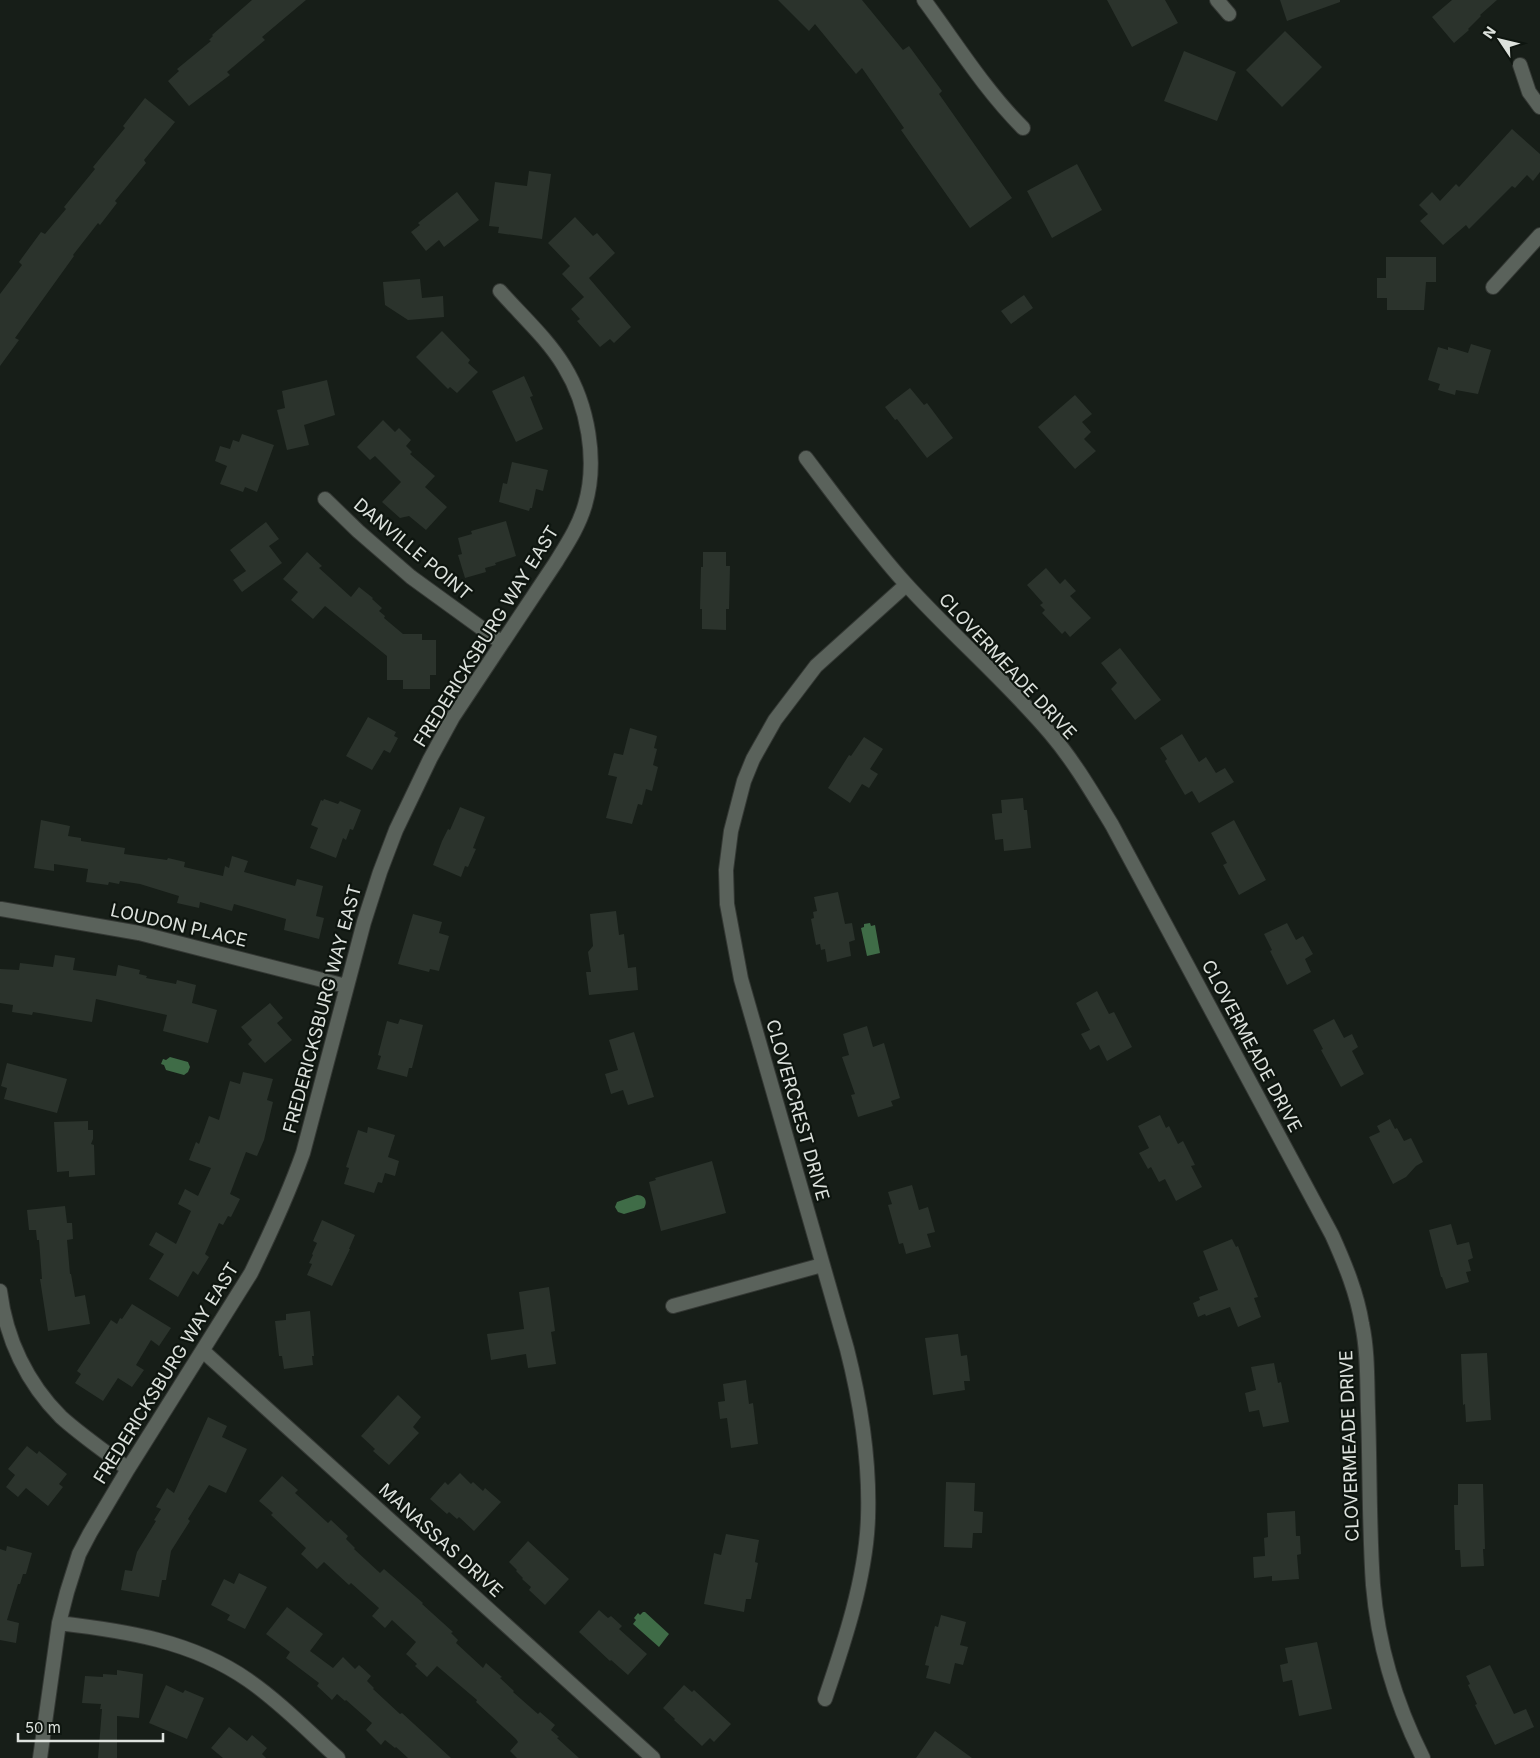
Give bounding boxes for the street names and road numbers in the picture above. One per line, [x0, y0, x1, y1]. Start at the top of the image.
street label: DANVILLE POINT [350, 494, 476, 604]
street label: FREDERICKSBURG WAY EAST [409, 522, 563, 750]
street label: CLOVERMEADE DRIVE [935, 589, 1081, 743]
street label: FREDERICKSBURG WAY EAST [279, 882, 365, 1136]
street label: LOUDON PLACE [109, 899, 249, 951]
street label: CLOVERMEADE DRIVE [1198, 956, 1306, 1136]
street label: CLOVERCREST DRIVE [762, 1017, 834, 1203]
street label: FREDERICKSBURG WAY EAST [89, 1259, 243, 1487]
street label: CLOVERMEADE DRIVE [1335, 1350, 1363, 1542]
street label: MANASSAS DRIVE [375, 1479, 507, 1601]

